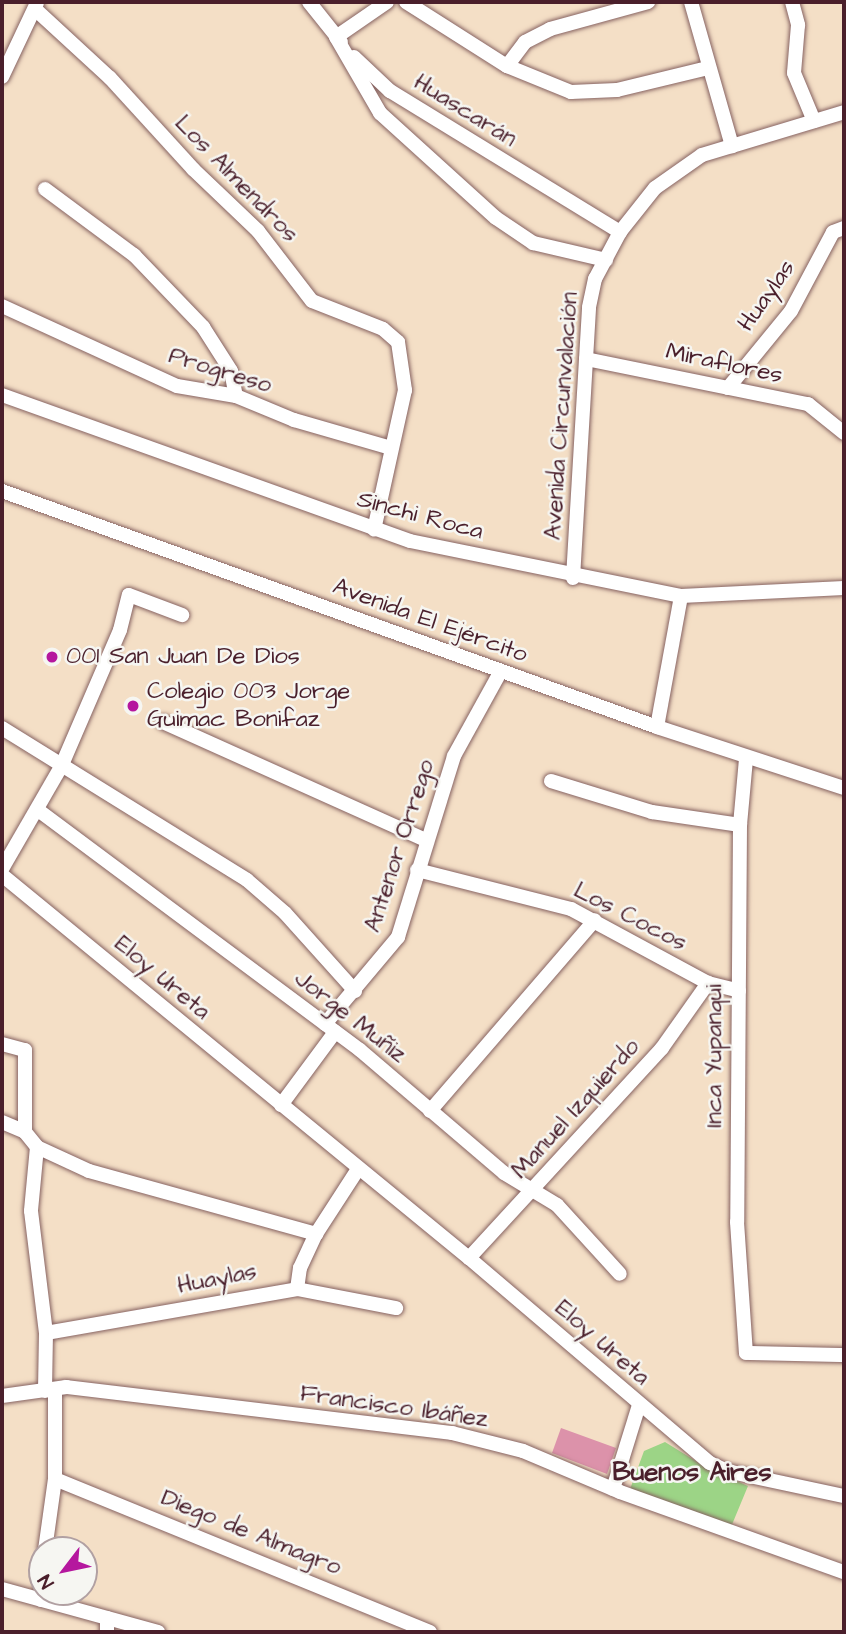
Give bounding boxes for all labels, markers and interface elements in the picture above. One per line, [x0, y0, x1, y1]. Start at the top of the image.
street label: Huascarán [408, 68, 522, 154]
street label: Los Almendros [168, 109, 304, 249]
street label: Huaylas [732, 255, 802, 337]
street label: Avenida Circunvalación [539, 291, 585, 541]
street label: Miraflores [663, 338, 785, 390]
street label: Progreso [165, 342, 275, 400]
street label: Sinchi Roca [354, 485, 486, 547]
street label: Avenida El Ejército [329, 572, 531, 670]
place label: 001 San Juan De Dios [66, 643, 300, 671]
marker: 001 San Juan De Dios [44, 649, 60, 665]
place label: Colegio 003 Jorge Guimac Bonifaz [147, 678, 350, 734]
marker: Colegio 003 Jorge Guimac Bonifaz [125, 698, 141, 714]
street label: Antenor Orrego [359, 756, 441, 936]
street label: Los Cocos [569, 876, 691, 958]
street label: Eloy Ureta [108, 930, 216, 1026]
street label: Jorge Muñiz [288, 964, 412, 1070]
street label: Inca Yupanqui [701, 984, 729, 1128]
street label: Manuel Izquierdo [506, 1033, 646, 1185]
street label: Huaylas [175, 1257, 259, 1301]
street label: Eloy Ureta [549, 1294, 655, 1392]
street label: Francisco Ibáñez [298, 1380, 490, 1434]
district label: Buenos Aires [613, 1457, 771, 1489]
street label: Diego de Almagro [157, 1484, 345, 1582]
north arrow [28, 1536, 98, 1606]
text: N [32, 1569, 61, 1594]

